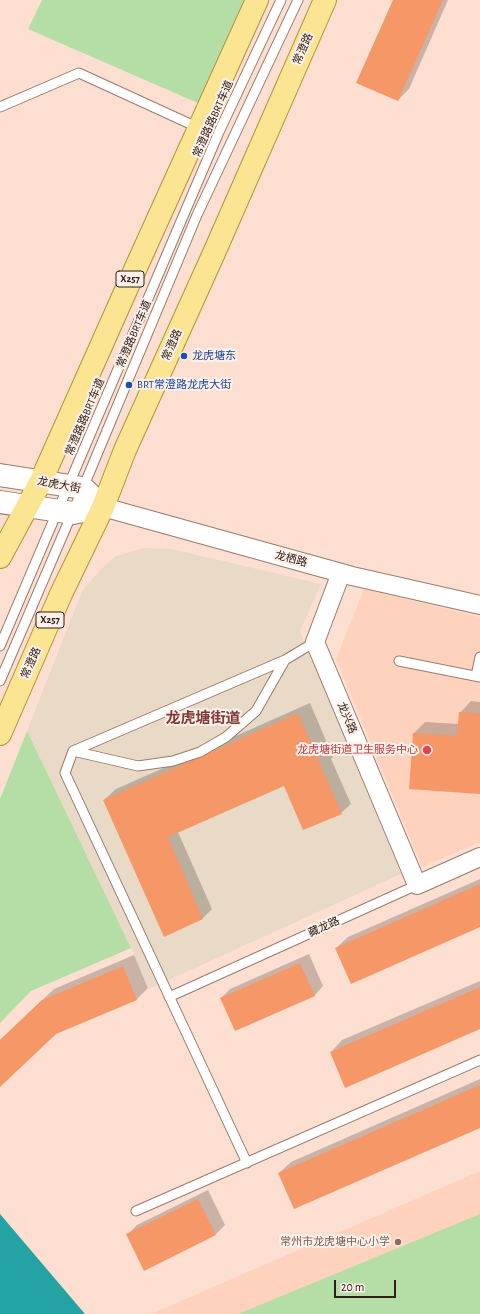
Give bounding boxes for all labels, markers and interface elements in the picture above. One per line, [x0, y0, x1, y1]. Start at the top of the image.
street label: 常澄路 [290, 31, 316, 67]
street label: 常澄路路BRT车道 [190, 78, 236, 160]
road number: X257 [116, 271, 144, 287]
street label: 常澄路BRT车道 [114, 298, 154, 370]
street label: 常澄路 [159, 327, 185, 363]
place label: 龙虎塘东 [192, 349, 236, 363]
marker: 龙虎塘东 [179, 351, 189, 361]
street label: 常澄路路BRT车道 [63, 376, 107, 458]
place label: BRT常澄路龙虎大街 [137, 378, 231, 392]
marker: BRT常澄路龙虎大街 [124, 380, 134, 390]
street label: 龙虎大街 [36, 474, 82, 496]
street label: 龙栖路 [273, 548, 309, 570]
road number: X257 [36, 612, 64, 628]
street label: 常澄路 [18, 645, 44, 681]
street label: 龙兴路 [334, 700, 360, 736]
district label: 龙虎塘街道 [166, 709, 240, 727]
place label: 龙虎塘街道卫生服务中心 [297, 743, 418, 757]
marker: 龙虎塘街道卫生服务中心 [421, 744, 433, 756]
street label: 藏龙路 [306, 914, 342, 940]
place label: 常州市龙虎塘中心小学 [280, 1235, 390, 1249]
marker: 常州市龙虎塘中心小学 [393, 1237, 403, 1247]
scale bar [336, 1272, 398, 1298]
text: 20 m [341, 1281, 364, 1293]

